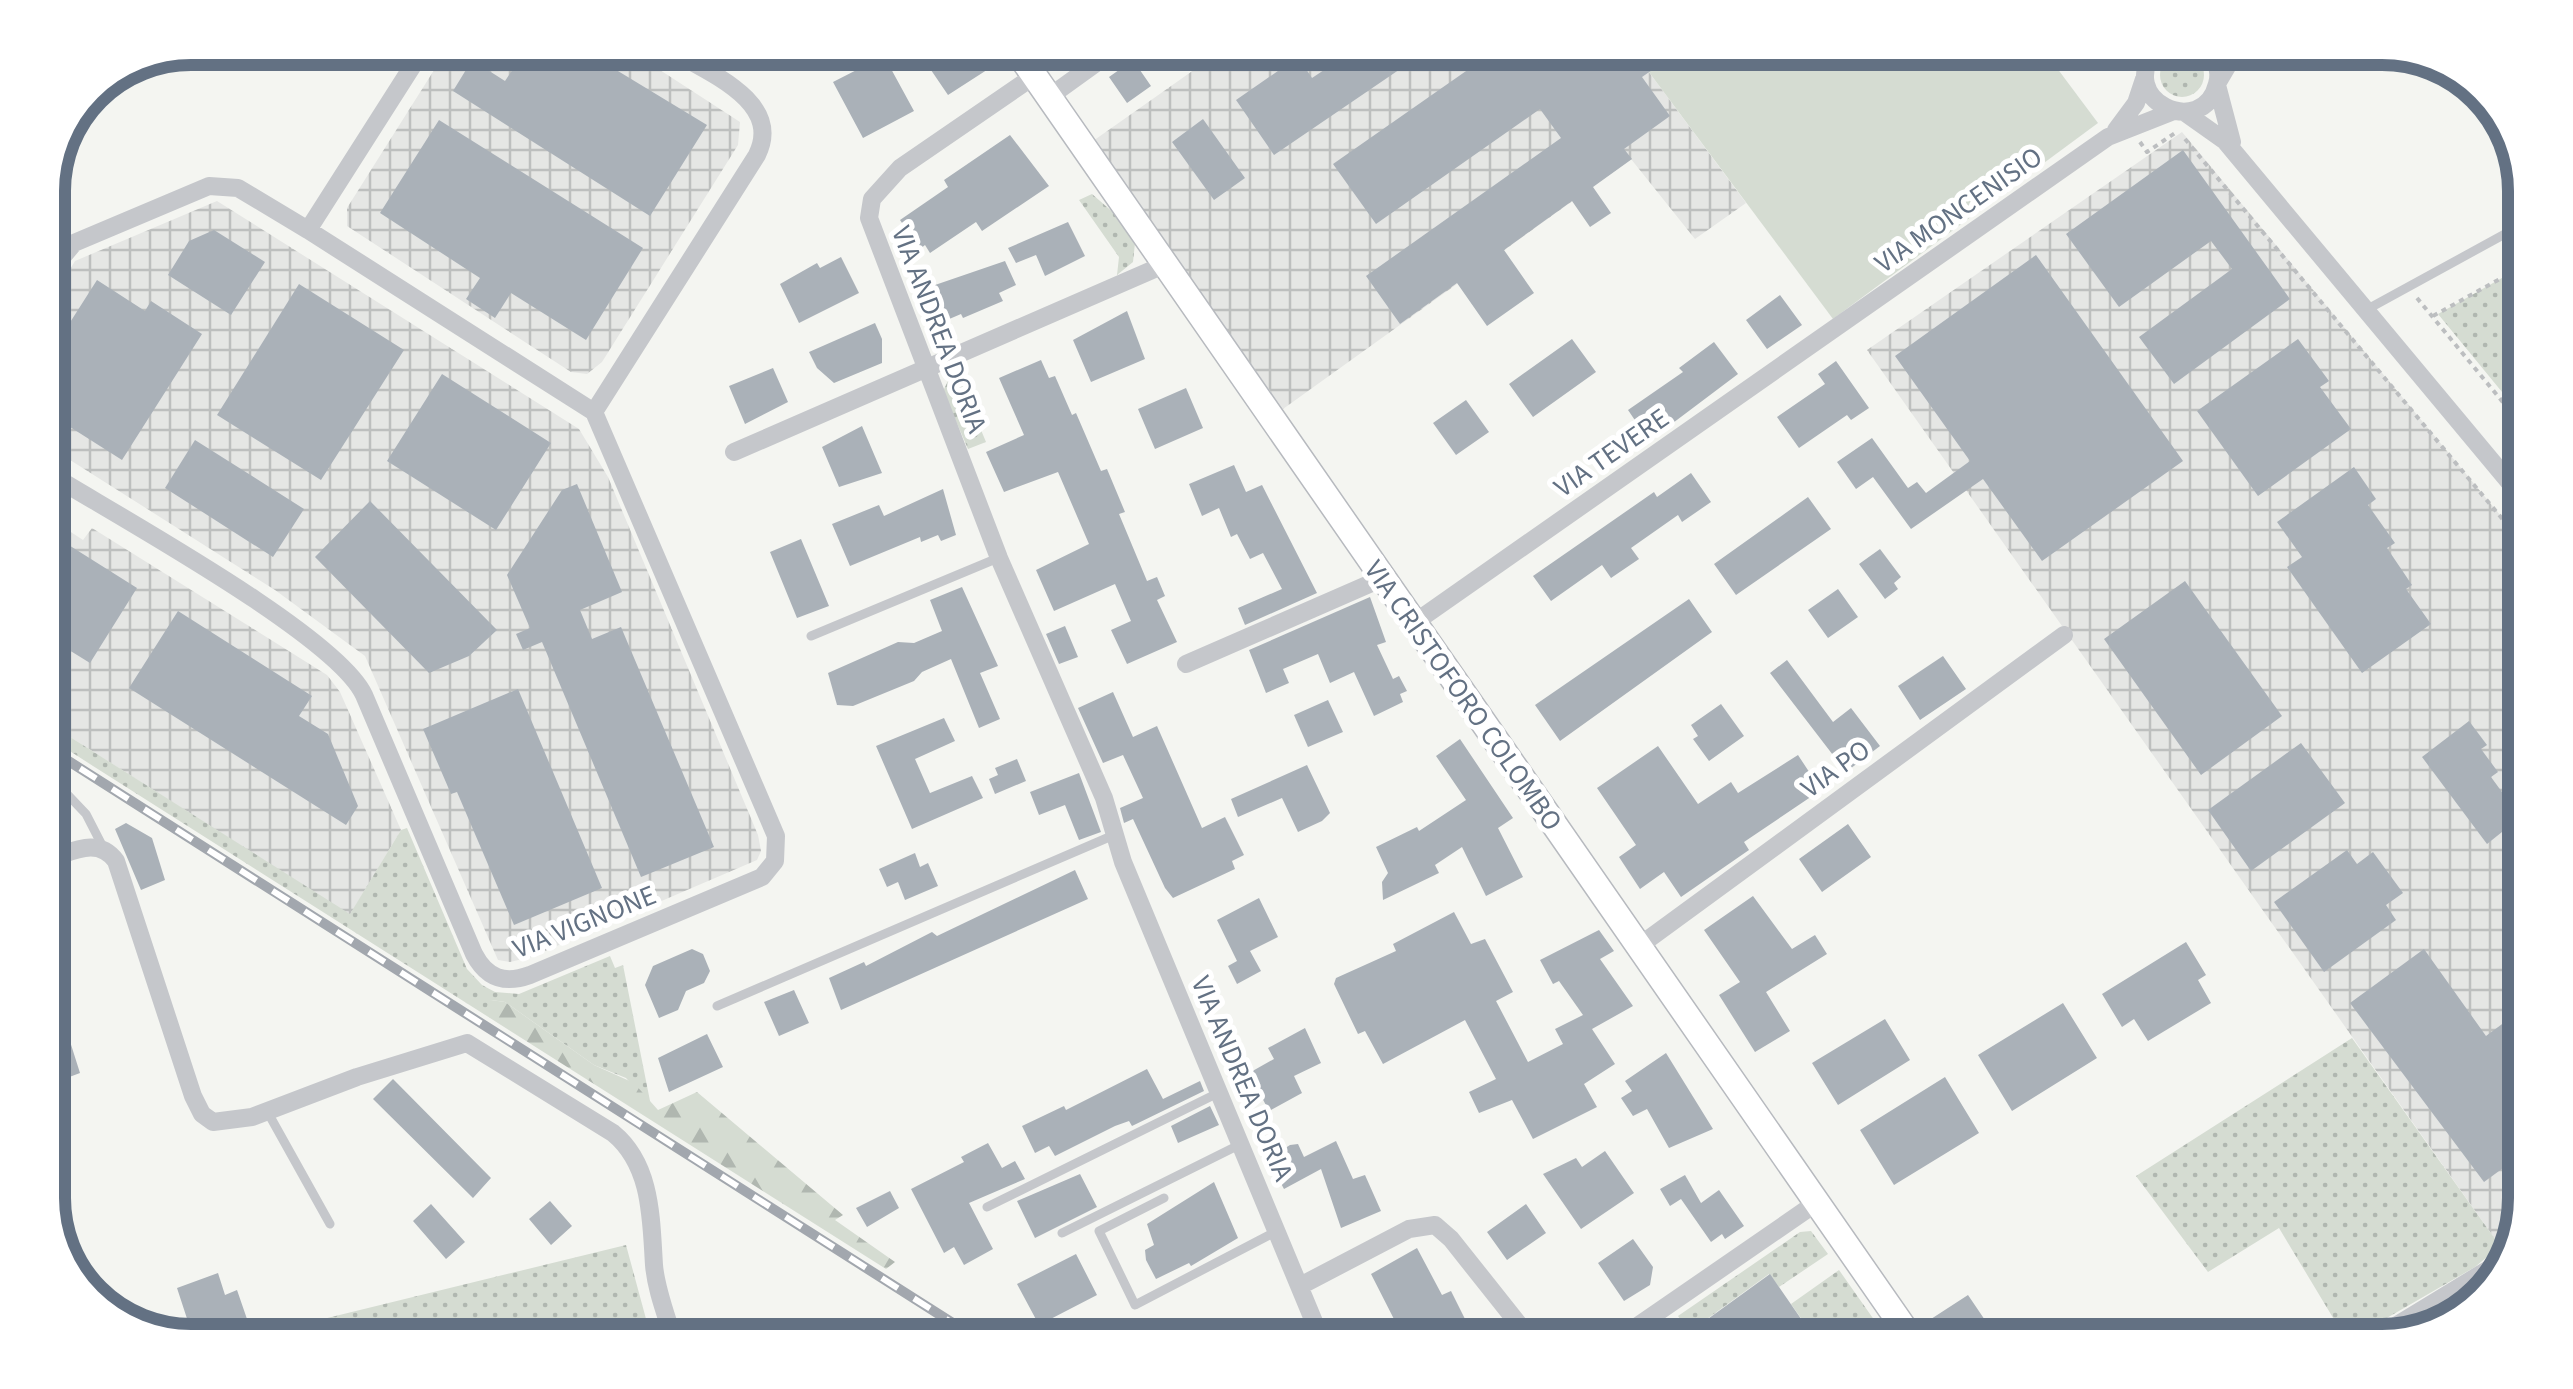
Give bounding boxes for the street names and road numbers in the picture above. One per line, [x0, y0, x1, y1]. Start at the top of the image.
street label: VIA MONCENISIO [1866, 137, 2051, 283]
street label: VIA ANDREA DORIA [881, 220, 997, 439]
street label: VIA TEVERE [1546, 399, 1677, 507]
street label: VIA CRISTOFORO COLOMBO [1354, 552, 1572, 839]
street label: VIA PO [1793, 730, 1879, 808]
street label: VIA VIGNONE [507, 875, 662, 969]
street label: VIA ANDREA DORIA [1181, 970, 1304, 1188]

